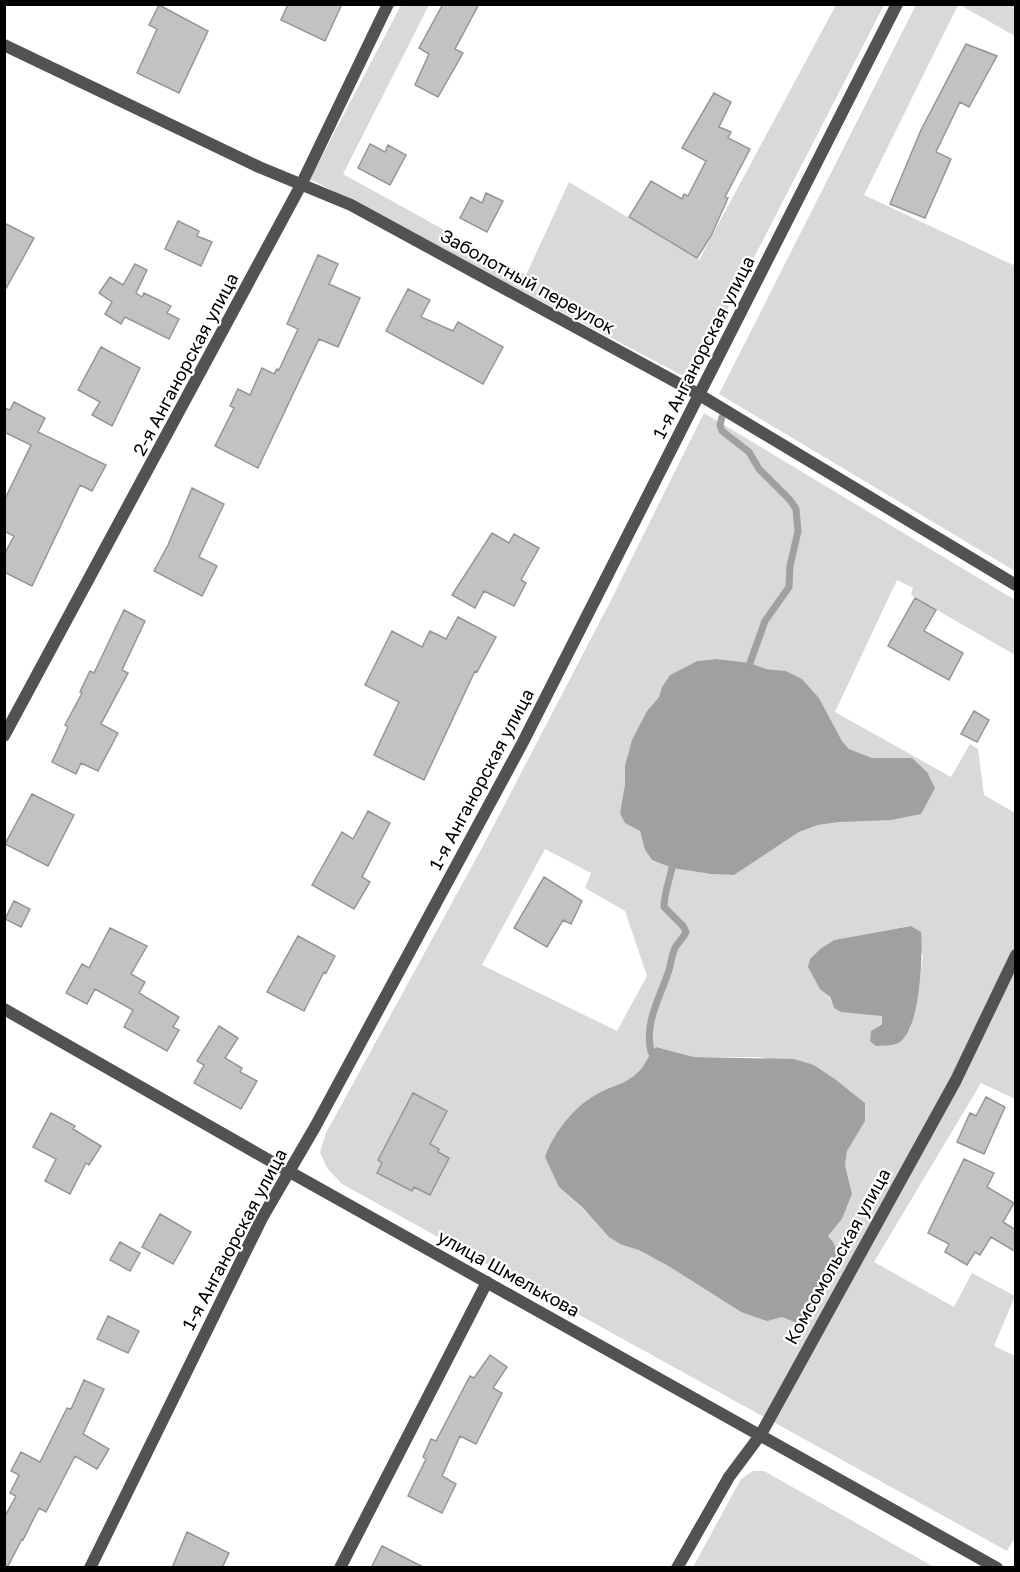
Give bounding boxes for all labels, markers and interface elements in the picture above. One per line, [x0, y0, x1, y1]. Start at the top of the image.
street label: Заболотный переулок [437, 224, 619, 338]
street label: 1-я Анганорская улица [647, 252, 759, 442]
street label: 2-я Анганорская улица [127, 269, 243, 459]
street label: 1-я Анганорская улица [424, 685, 538, 873]
street label: 1-я Анганорская улица [177, 1145, 291, 1333]
street label: Комсомольская улица [779, 1164, 895, 1348]
street label: улица Шмелькова [434, 1225, 584, 1321]

